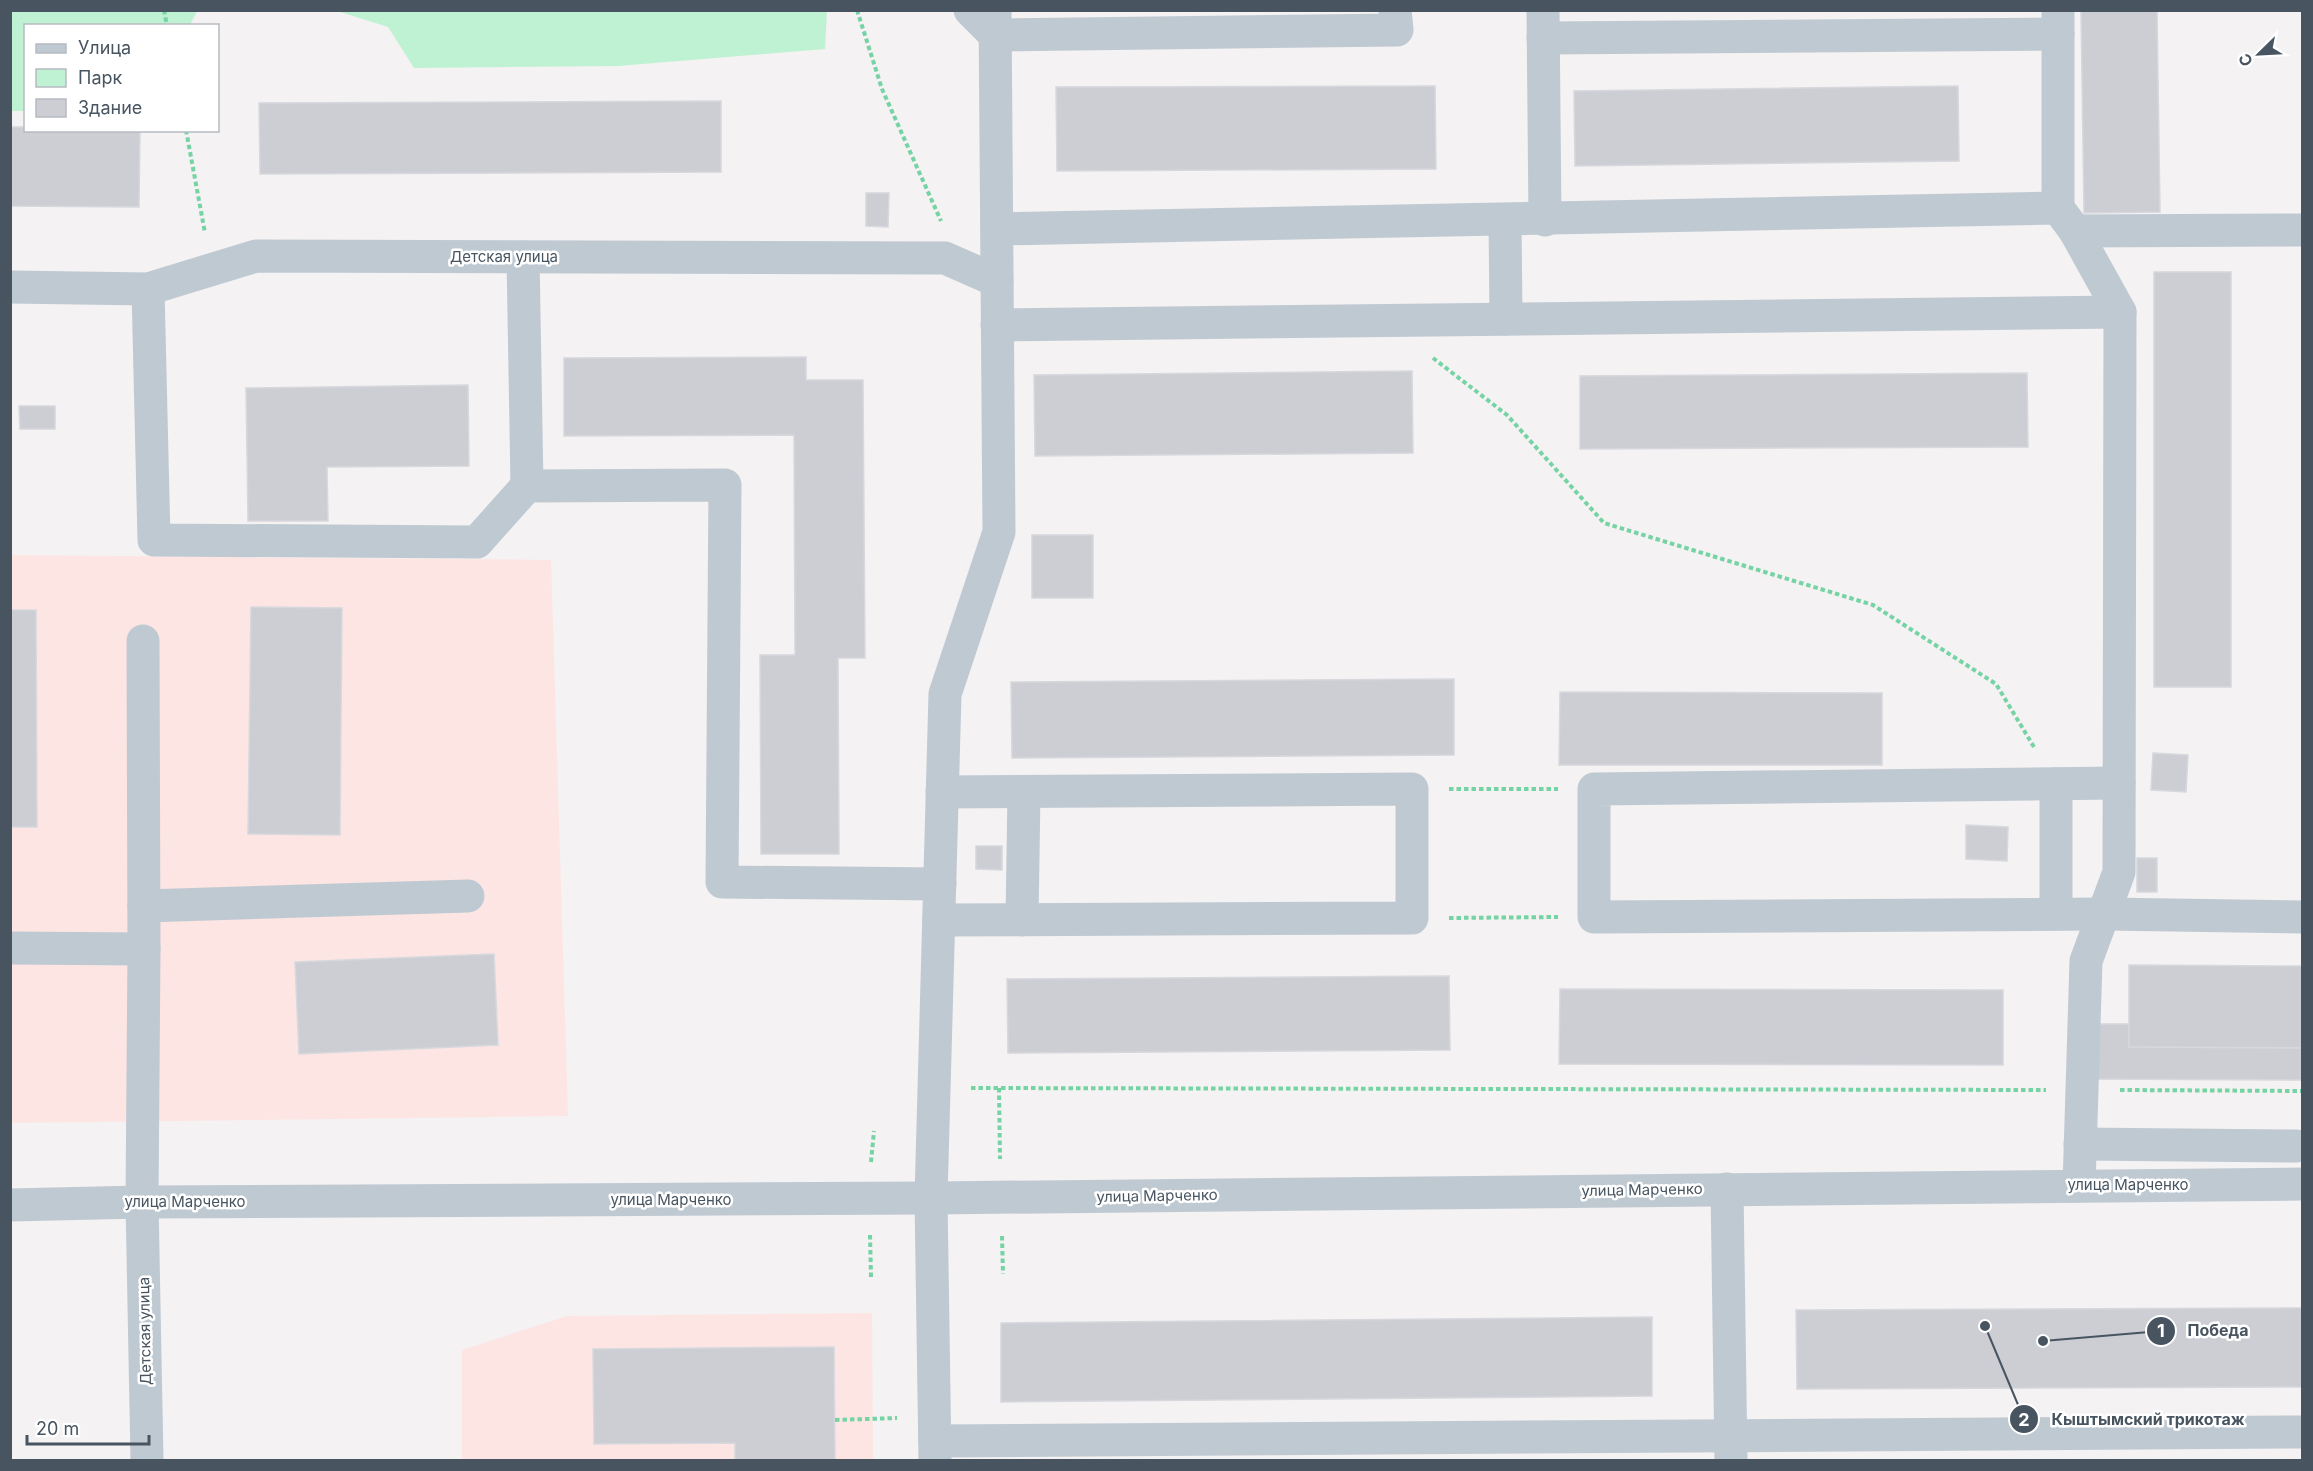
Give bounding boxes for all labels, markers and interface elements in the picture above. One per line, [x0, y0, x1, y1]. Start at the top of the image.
legend [24, 24, 219, 132]
north arrow [2229, 24, 2289, 84]
text: Улица [78, 37, 131, 58]
text: С [2234, 50, 2257, 70]
text: Парк [78, 67, 123, 88]
text: Здание [78, 97, 142, 118]
street label: Детская улица [450, 247, 558, 266]
street label: улица Марченко [2067, 1175, 2189, 1194]
street label: улица Марченко [1581, 1179, 1703, 1200]
street label: улица Марченко [1096, 1185, 1218, 1206]
street label: улица Марченко [610, 1190, 732, 1209]
street label: улица Марченко [124, 1192, 246, 1211]
street label: Детская улица [134, 1277, 155, 1385]
callout: Победа [2146, 1314, 2261, 1348]
text: 1 [2157, 1320, 2165, 1341]
text: Победа [2187, 1320, 2249, 1340]
callout: Кыштымский трикотаж [2009, 1402, 2256, 1436]
scale bar [27, 1408, 148, 1446]
text: 2 [2018, 1409, 2030, 1430]
text: Кыштымский трикотаж [2051, 1409, 2245, 1429]
text: 20 m [36, 1418, 79, 1439]

